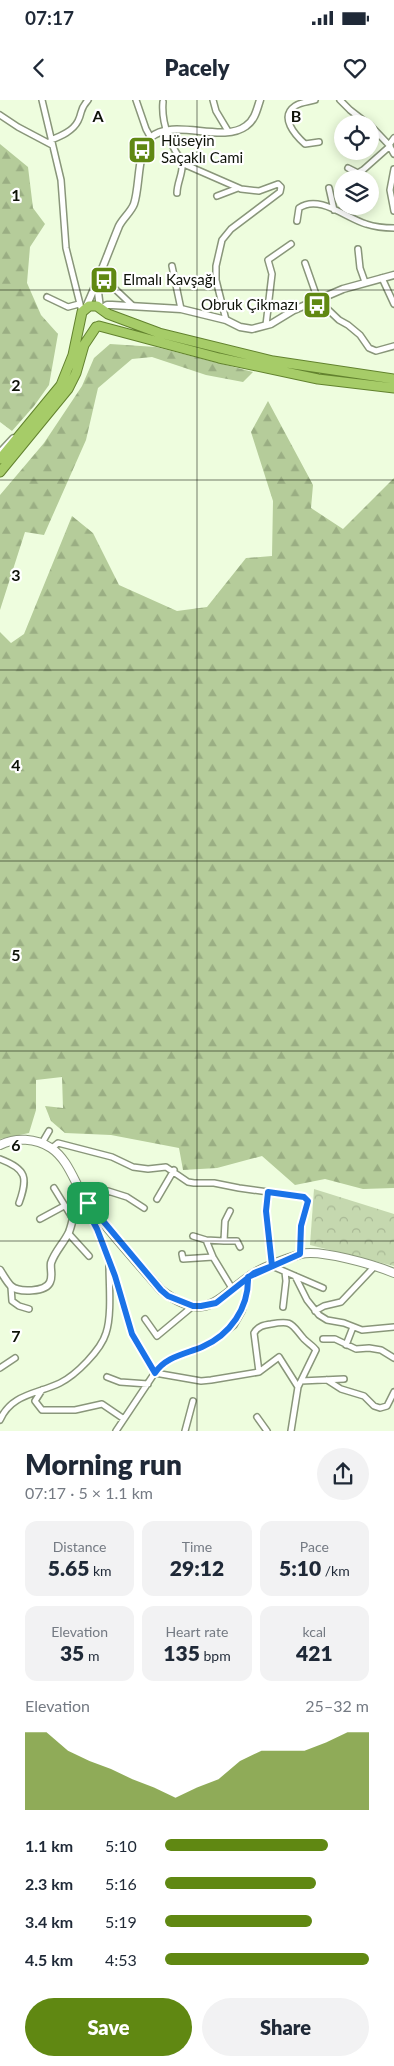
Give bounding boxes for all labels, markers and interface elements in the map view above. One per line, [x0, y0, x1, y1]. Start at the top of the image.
text: 07:17 [25, 6, 74, 29]
icon: back [25, 54, 53, 82]
text: Pacely [165, 54, 229, 81]
icon: heart [341, 54, 369, 82]
text: A [91, 106, 104, 125]
text: B [291, 106, 301, 125]
map controls [334, 115, 379, 215]
button: locate [334, 115, 379, 160]
place label: Hüseyin Saçaklı Cami [161, 131, 243, 166]
bus stop icon: Hüseyin Saçaklı Cami [127, 135, 157, 165]
button: layers [334, 170, 379, 215]
text: 1 [11, 185, 21, 204]
bus stop icon: Elmalı Kavşağı [89, 265, 119, 295]
place label: Elmalı Kavşağı [123, 270, 216, 288]
bus stop icon: Obruk Çikmazı [302, 290, 332, 320]
place label: Obruk Çikmazı [201, 295, 298, 313]
text: 2 [11, 375, 21, 394]
text: 3 [11, 565, 21, 584]
text: 4 [11, 755, 21, 774]
text: 5 [11, 945, 21, 964]
text: 6 [11, 1135, 21, 1154]
pin [67, 1182, 109, 1224]
icon: arrive [74, 1189, 102, 1217]
text: 7 [11, 1326, 21, 1345]
text: Morning run [25, 1447, 182, 1481]
button: share [317, 1448, 369, 1500]
text: 07:17 · 5 × 1.1 km [25, 1483, 153, 1502]
text: Distance [53, 1538, 107, 1555]
text: Time [182, 1538, 212, 1555]
text: Pace [300, 1538, 329, 1555]
text: 5.65 [48, 1555, 89, 1580]
text: 29:12 [170, 1555, 224, 1580]
text: 5:10 [279, 1555, 321, 1580]
text: km [89, 1562, 112, 1579]
text: /km [321, 1562, 350, 1579]
text: Elevation [51, 1623, 108, 1640]
text: Heart rate [166, 1623, 228, 1640]
text: kcal [302, 1623, 326, 1640]
text: 35 [60, 1640, 84, 1665]
text: 135 [163, 1640, 200, 1665]
text: 421 [296, 1640, 333, 1665]
text: m [84, 1647, 99, 1664]
text: bpm [200, 1647, 231, 1664]
text: Elevation [25, 1696, 90, 1715]
text: 25–32 m [305, 1696, 369, 1715]
text: 1.1 km [25, 1836, 73, 1855]
text: 5:10 [105, 1836, 137, 1855]
text: 2.3 km [25, 1874, 73, 1893]
text: 5:16 [105, 1874, 137, 1893]
text: 3.4 km [25, 1912, 73, 1931]
text: 5:19 [105, 1912, 137, 1931]
text: 4.5 km [25, 1950, 73, 1969]
text: 4:53 [105, 1950, 137, 1969]
button: Save [25, 1998, 192, 2056]
button: Share [202, 1998, 369, 2056]

